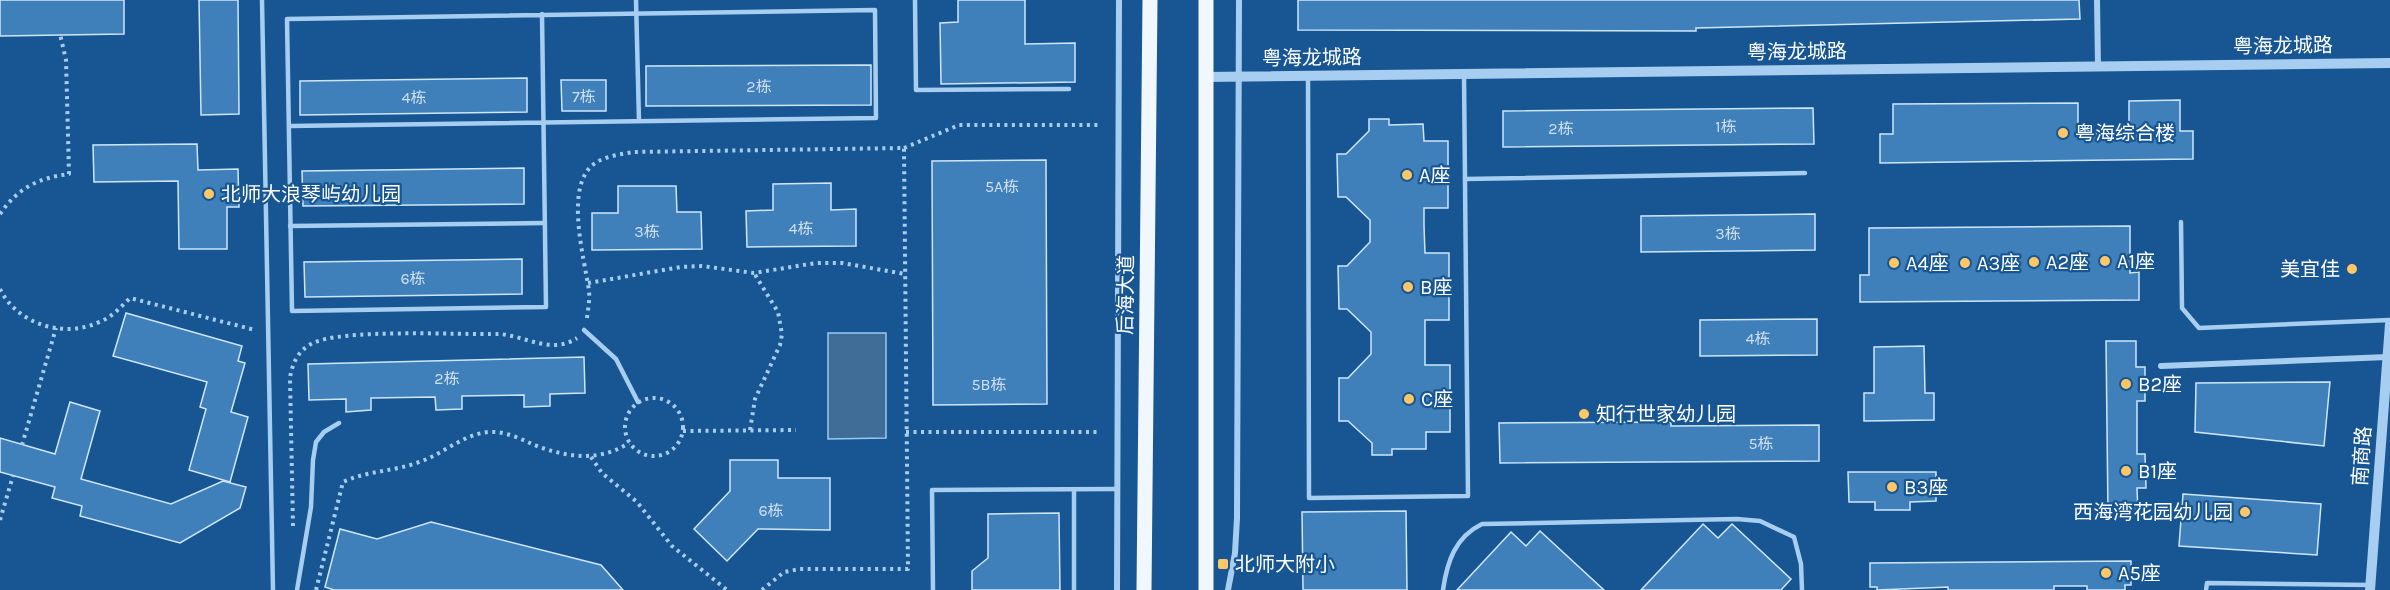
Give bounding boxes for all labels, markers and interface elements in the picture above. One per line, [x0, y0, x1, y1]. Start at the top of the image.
street label: 粤海龙城路 [2233, 34, 2333, 58]
street label: 粤海龙城路 [1747, 40, 1847, 64]
street label: 粤海龙城路 [1262, 46, 1362, 70]
house number: 2栋 [746, 77, 772, 96]
house number: 7栋 [572, 87, 596, 106]
house number: 4栋 [402, 88, 426, 107]
house number: 1栋 [1715, 117, 1737, 136]
house number: 2栋 [1548, 119, 1574, 138]
place label: 粤海综合楼 [2075, 122, 2175, 145]
marker: 粤海综合楼 [2056, 126, 2070, 140]
place label: A座 [1419, 164, 1451, 187]
marker: A座 [1400, 168, 1414, 182]
house number: 5A栋 [985, 177, 1019, 196]
place label: 北师大浪琴屿幼儿园 [221, 183, 401, 206]
marker: 北师大浪琴屿幼儿园 [202, 187, 216, 201]
house number: 4栋 [789, 219, 813, 238]
house number: 3栋 [634, 222, 660, 241]
house number: 3栋 [1715, 224, 1741, 243]
place label: A1座 [2117, 250, 2155, 273]
place label: A2座 [2046, 251, 2089, 274]
place label: A4座 [1906, 252, 1949, 275]
place label: A3座 [1977, 252, 2020, 275]
marker: A1座 [2098, 254, 2112, 268]
street label: 后海大道 [1114, 255, 1138, 335]
marker: A2座 [2027, 255, 2041, 269]
marker: A4座 [1887, 256, 1901, 270]
marker: A3座 [1958, 256, 1972, 270]
place label: 美宜佳 [2280, 258, 2340, 281]
marker: 美宜佳 [2345, 262, 2359, 276]
house number: 6栋 [400, 269, 426, 288]
place label: B座 [1420, 276, 1452, 299]
marker: B座 [1401, 280, 1415, 294]
house number: 4栋 [1746, 329, 1770, 348]
house number: 2栋 [434, 369, 460, 388]
place label: B2座 [2138, 373, 2182, 396]
house number: 5B栋 [972, 375, 1006, 394]
marker: B2座 [2119, 377, 2133, 391]
place label: C座 [1421, 388, 1453, 411]
marker: C座 [1402, 392, 1416, 406]
place label: 知行世家幼儿园 [1596, 403, 1736, 426]
marker: 知行世家幼儿园 [1577, 407, 1591, 421]
street label: 南商路 [2348, 425, 2376, 487]
house number: 5栋 [1748, 434, 1774, 453]
place label: B1座 [2138, 460, 2177, 483]
marker: B1座 [2119, 464, 2133, 478]
place label: B3座 [1904, 476, 1948, 499]
marker: B3座 [1885, 480, 1899, 494]
house number: 6栋 [758, 501, 784, 520]
place label: 西海湾花园幼儿园 [2073, 501, 2233, 524]
marker: 西海湾花园幼儿园 [2238, 505, 2252, 519]
place label: 北师大附小 [1235, 553, 1335, 576]
marker: 北师大附小 [1216, 557, 1230, 571]
place label: A5座 [2118, 562, 2161, 585]
marker: A5座 [2099, 566, 2113, 580]

